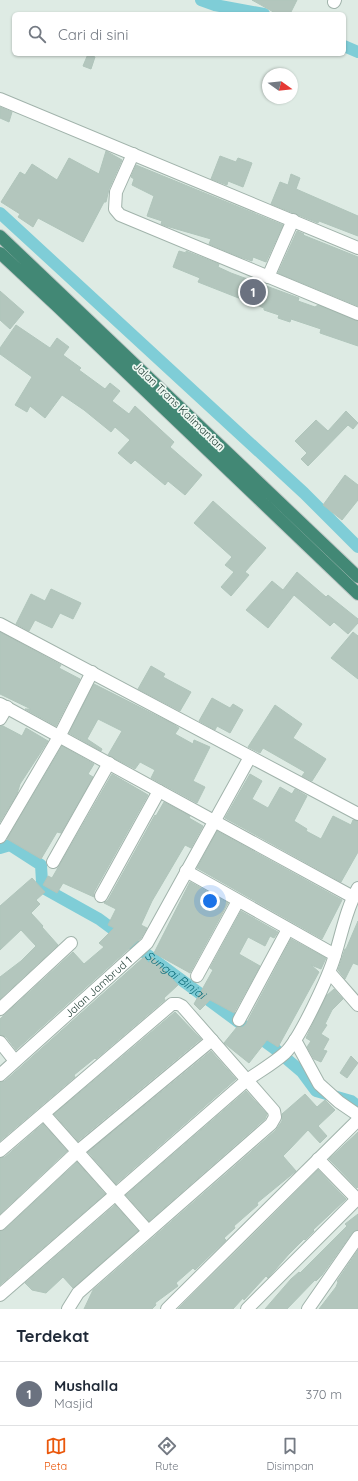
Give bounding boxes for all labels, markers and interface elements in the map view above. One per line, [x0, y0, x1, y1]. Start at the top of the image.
search box [12, 12, 346, 56]
icon: search [26, 23, 48, 45]
text: Cari di sini [58, 25, 129, 44]
north arrow [262, 68, 298, 104]
pin: 1 [240, 277, 266, 307]
street label: Jalan Trans Kalimantan [130, 359, 228, 453]
your location [200, 891, 220, 911]
water label: Sungai Binjai [142, 948, 210, 1003]
street label: Jalan Jambrud 1 [62, 953, 135, 1021]
text: Terdekat [16, 1325, 90, 1346]
text: Mushalla [54, 1376, 118, 1395]
text: 1 [26, 1386, 32, 1402]
text: 370 m [305, 1386, 342, 1402]
text: Masjid [54, 1395, 93, 1411]
tab: Peta [44, 1435, 67, 1473]
tab: Rute [155, 1435, 178, 1473]
tab: Disimpan [266, 1435, 314, 1473]

